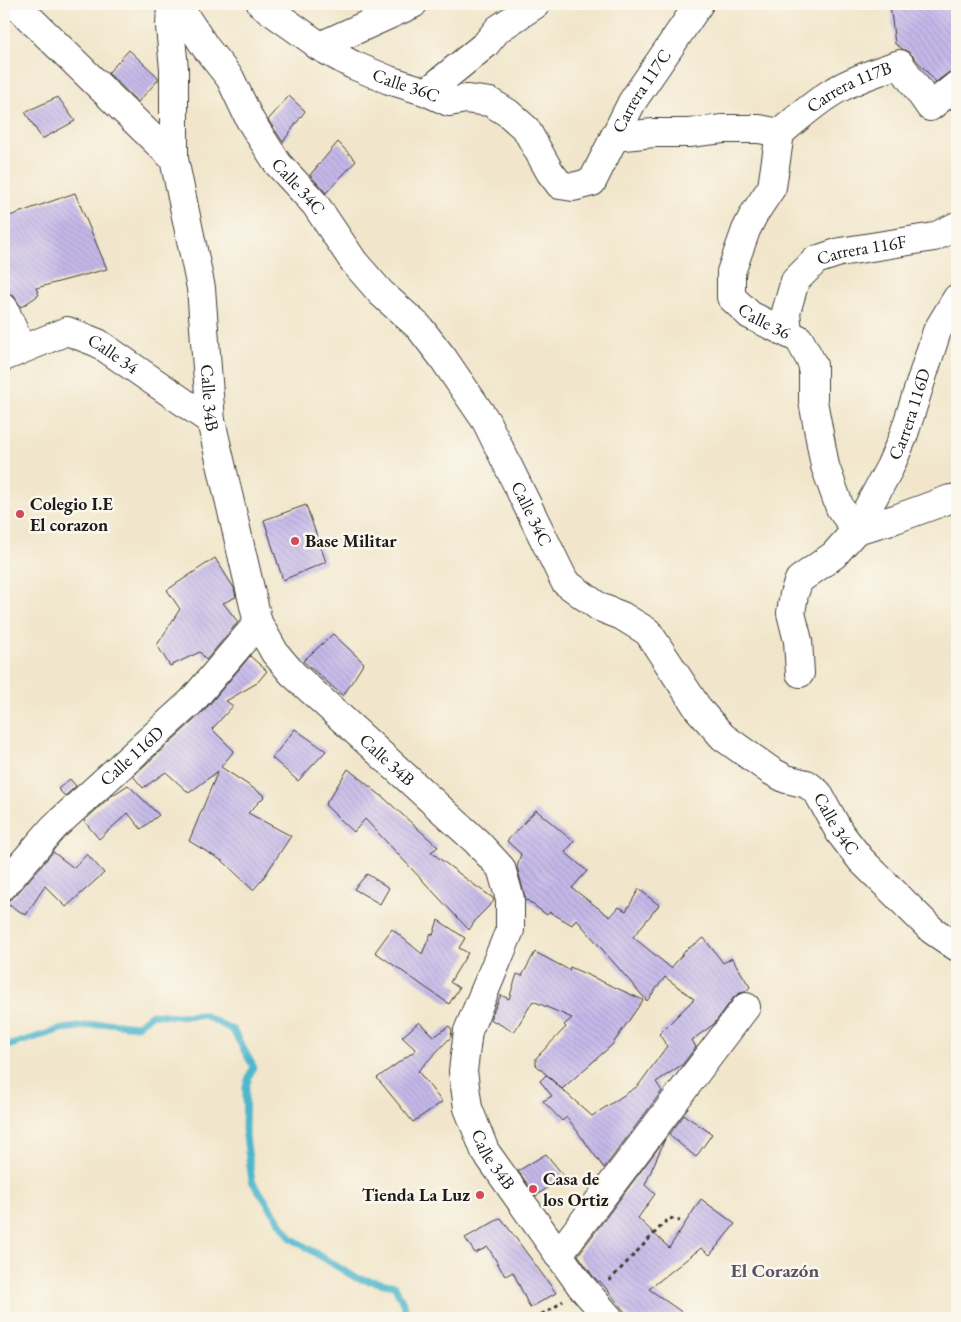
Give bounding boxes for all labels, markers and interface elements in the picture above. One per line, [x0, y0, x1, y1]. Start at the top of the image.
street label: Carrera 117C [606, 44, 676, 136]
street label: Carrera 117B [802, 56, 894, 117]
street label: Calle 36C [369, 62, 443, 107]
street label: Calle 34C [267, 153, 331, 219]
street label: Carrera 116F [814, 230, 908, 270]
street label: Calle 36 [733, 297, 795, 344]
street label: Calle 34 [85, 328, 144, 379]
street label: Calle 34B [196, 363, 225, 434]
street label: Carrera 116D [882, 365, 935, 463]
street label: Calle 34C [506, 477, 558, 550]
place label: Colegio I.E El corazon [30, 492, 114, 536]
marker: Colegio I.E El corazon [14, 508, 26, 520]
place label: Base Militar [305, 529, 397, 552]
marker: Base Militar [289, 535, 301, 547]
street label: Calle 116D [95, 721, 168, 791]
street label: Calle 34B [355, 728, 420, 791]
street label: Calle 34C [809, 788, 865, 859]
street label: Calle 34B [467, 1126, 521, 1194]
place label: Casa de los Ortiz [543, 1167, 609, 1211]
place label: Tienda La Luz [362, 1183, 470, 1206]
marker: Casa de los Ortiz [527, 1183, 539, 1195]
marker: Tienda La Luz [474, 1189, 486, 1201]
district label: El Corazón [731, 1258, 819, 1283]

